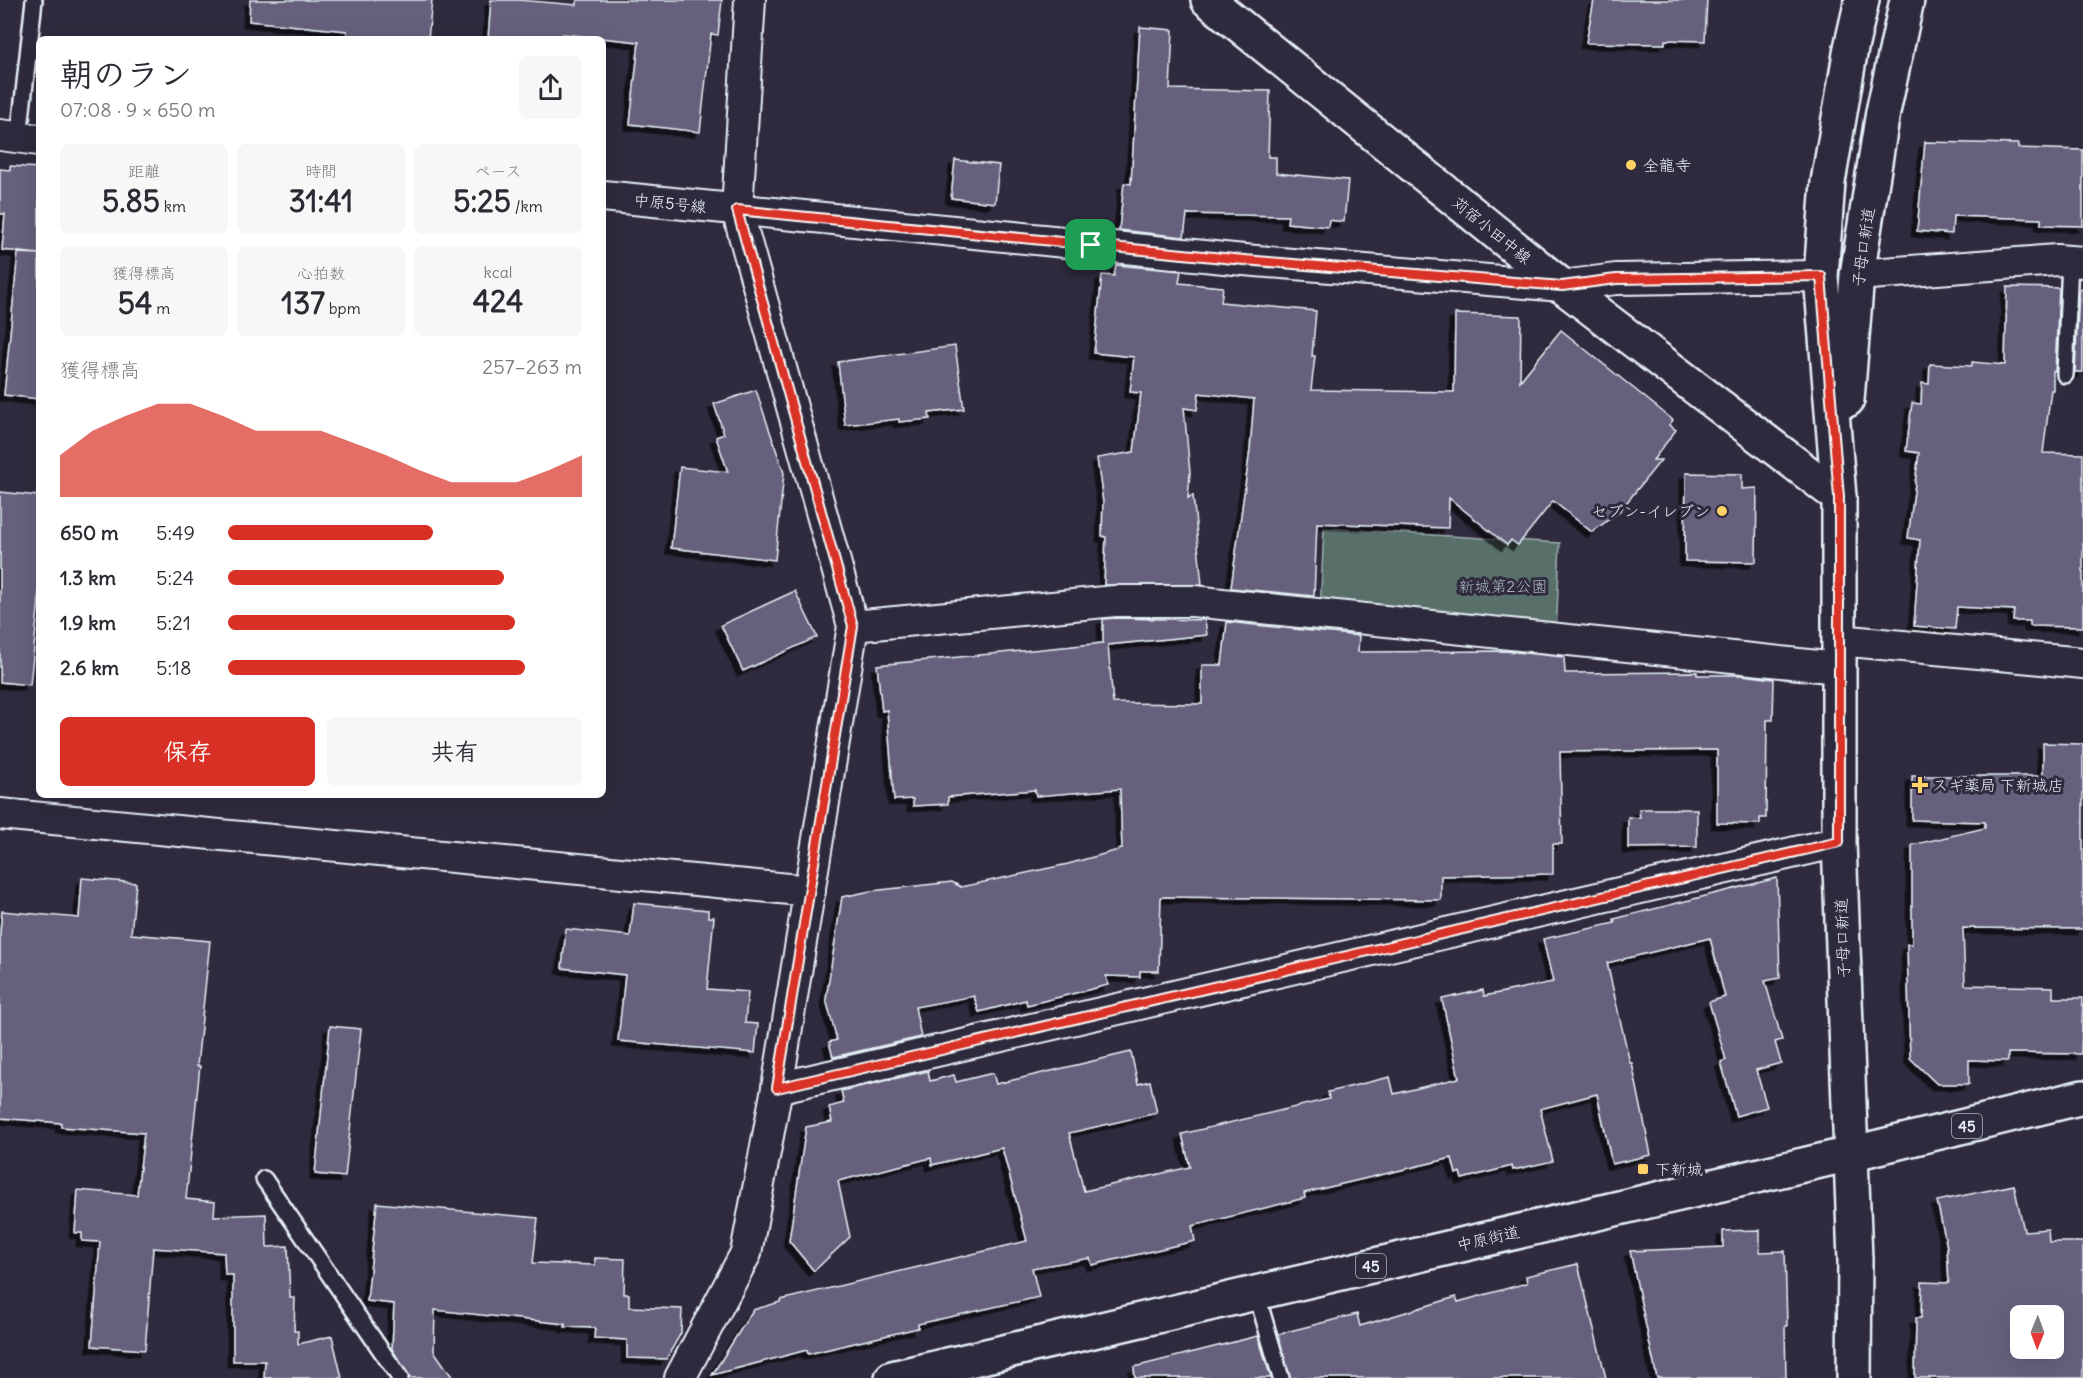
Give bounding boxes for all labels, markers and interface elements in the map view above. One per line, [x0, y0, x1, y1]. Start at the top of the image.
text: 朝のラン [60, 53, 192, 95]
button: share [519, 56, 582, 119]
text: 07:08 · 9 × 650 m [60, 97, 215, 122]
place label: 全龍寺 [1643, 155, 1691, 175]
marker: 全龍寺 [1624, 158, 1638, 172]
text: 距離 [128, 161, 160, 181]
text: 時間 [305, 161, 337, 181]
text: ペース [474, 161, 522, 181]
text: 5.85 [102, 182, 160, 220]
text: 31:41 [289, 182, 353, 220]
text: 5:25 [453, 182, 511, 220]
street label: 中原5号線 [633, 189, 707, 217]
street label: 苅宿小田中線 [1448, 192, 1536, 268]
text: km [160, 196, 186, 216]
text: /km [511, 196, 543, 216]
street label: 子母口新道 [1848, 206, 1878, 288]
pin [1065, 219, 1116, 270]
icon: arrive [1074, 228, 1107, 261]
text: kcal [484, 262, 512, 282]
text: 獲得標高 [112, 263, 176, 283]
text: 心拍数 [297, 263, 345, 283]
text: 424 [473, 282, 523, 320]
text: 54 [118, 284, 152, 322]
text: 137 [281, 284, 325, 322]
text: m [152, 298, 170, 318]
text: bpm [325, 298, 361, 318]
text: 257–263 m [482, 354, 582, 379]
text: 獲得標高 [60, 357, 140, 382]
place label: セブン-イレブン [1591, 501, 1710, 521]
marker: セブン-イレブン [1715, 504, 1729, 518]
text: 650 m [60, 520, 119, 545]
text: 5:49 [156, 520, 195, 545]
text: 1.3 km [60, 565, 116, 590]
text: 5:24 [156, 565, 194, 590]
park label: 新城第2公園 [1459, 576, 1547, 596]
text: 1.9 km [60, 610, 116, 635]
text: 5:21 [156, 610, 191, 635]
text: 2.6 km [60, 655, 119, 680]
text: 5:18 [156, 655, 191, 680]
button: 保存 [60, 717, 315, 786]
button: 共有 [327, 717, 582, 786]
place label: スギ薬局 下新城店 [1932, 775, 2064, 795]
marker: スギ薬局 下新城店 [1913, 778, 1927, 792]
street label: 子母口新道 [1831, 898, 1853, 978]
road number: 45 [1952, 1114, 1982, 1138]
place label: 下新城 [1655, 1159, 1703, 1179]
marker: 下新城 [1636, 1162, 1650, 1176]
street label: 中原街道 [1455, 1221, 1521, 1255]
road number: 45 [1356, 1254, 1386, 1278]
north arrow [2010, 1305, 2064, 1359]
map controls [2010, 1305, 2064, 1359]

